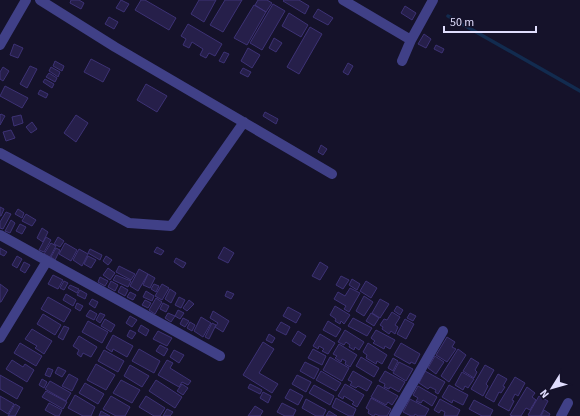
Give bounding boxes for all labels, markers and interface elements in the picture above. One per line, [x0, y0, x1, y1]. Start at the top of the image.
scale bar [444, 8, 536, 34]
text: 50 m [450, 14, 474, 31]
north arrow [532, 368, 572, 408]
text: N [536, 386, 553, 401]

